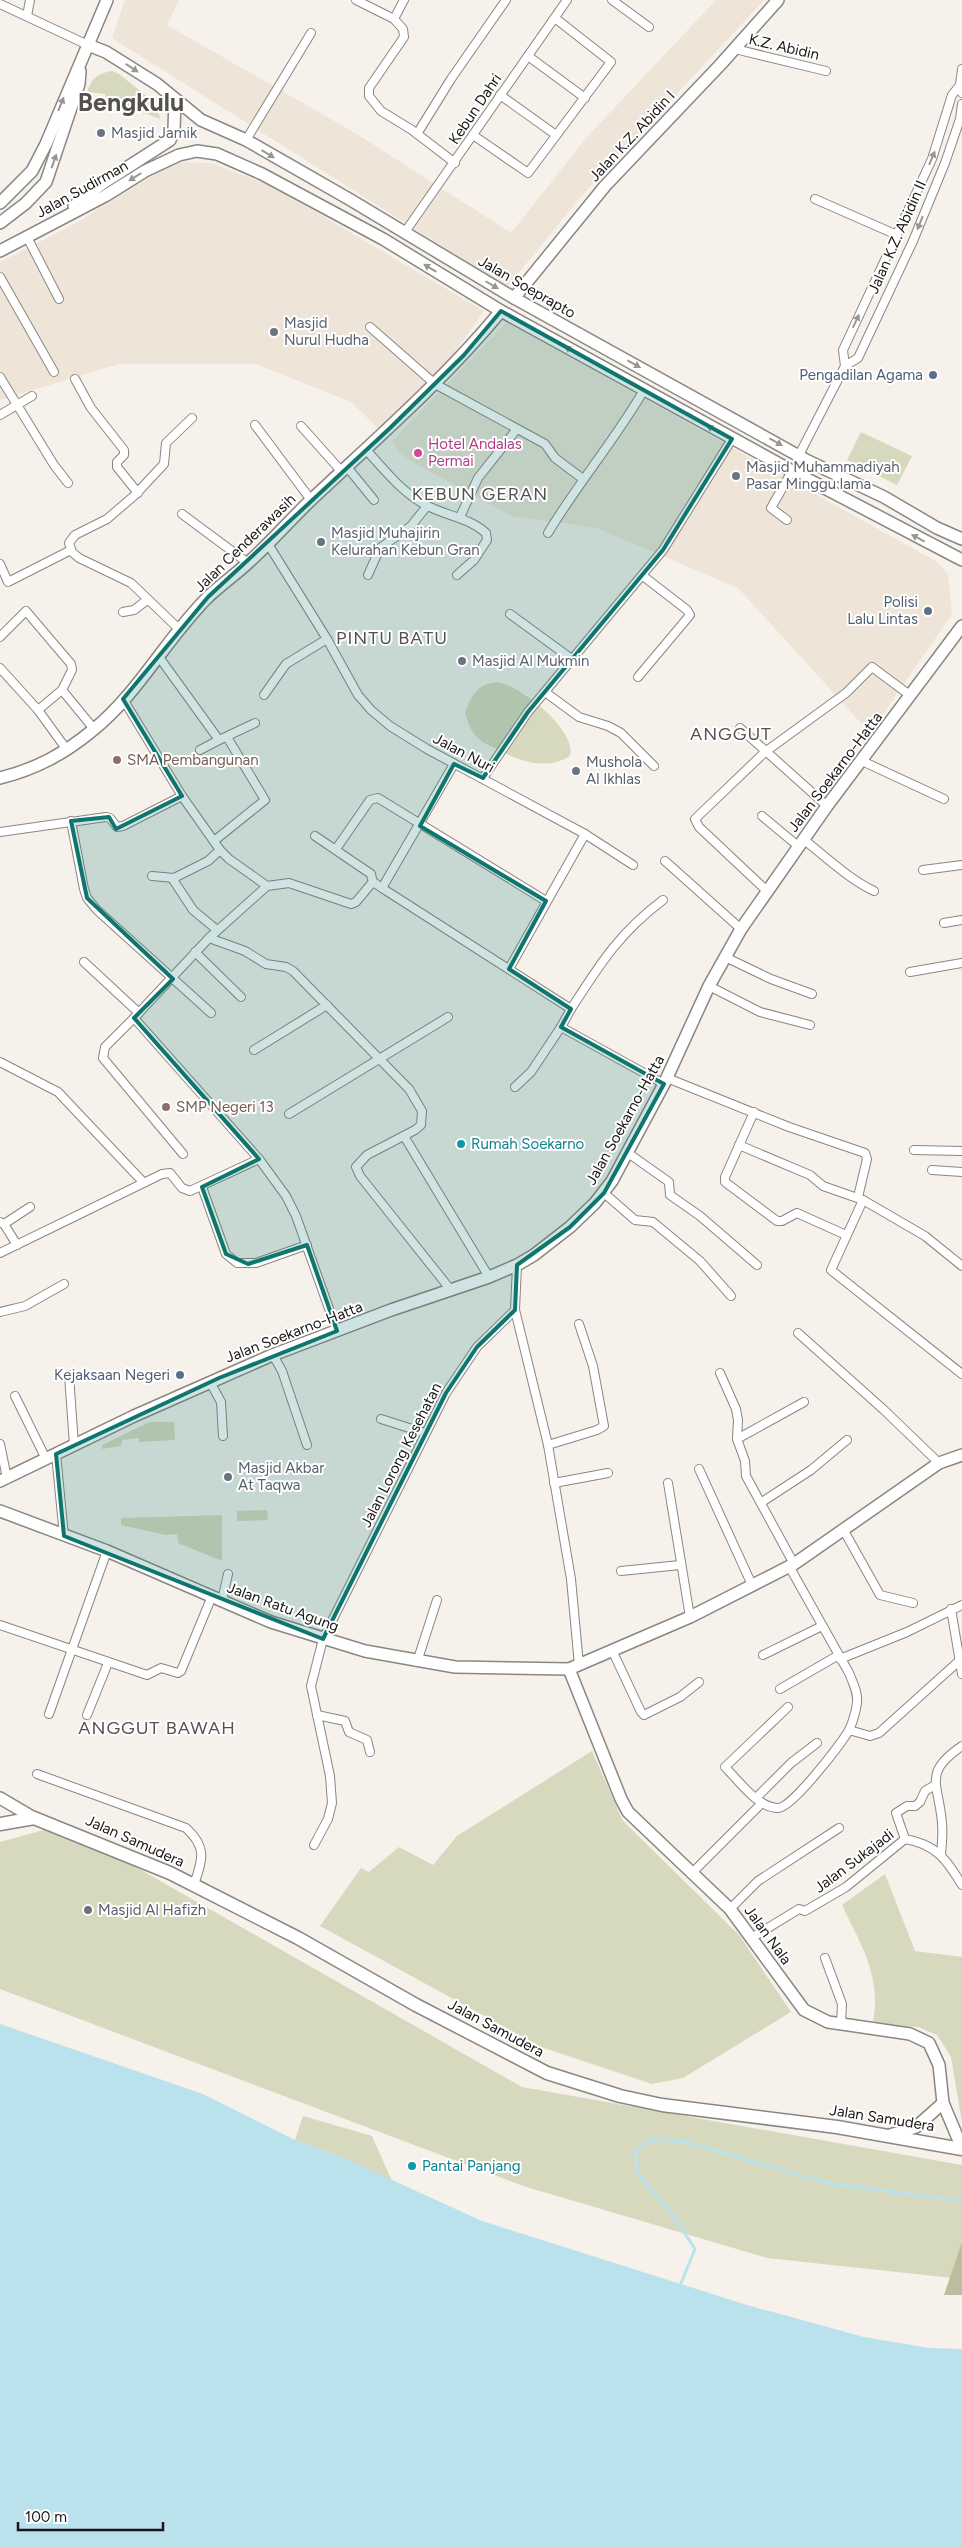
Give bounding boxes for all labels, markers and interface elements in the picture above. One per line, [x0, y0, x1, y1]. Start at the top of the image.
street label: K.Z. Abidin [747, 30, 821, 64]
one-way arrow [125, 63, 138, 72]
street label: Kebun Dahri [445, 70, 505, 148]
district label: Bengkulu [78, 87, 184, 117]
street label: Jalan K.Z. Abidin I [585, 87, 679, 185]
one-way arrow [58, 97, 66, 111]
place label: Masjid Jamik [111, 124, 198, 142]
marker: Masjid Jamik [95, 127, 107, 139]
one-way arrow [262, 149, 275, 159]
one-way arrow [928, 150, 936, 165]
one-way arrow [51, 154, 58, 169]
street label: Jalan Sudirman [33, 156, 131, 222]
one-way arrow [129, 172, 142, 182]
street label: Jalan K.Z. Abidin II [864, 178, 930, 296]
one-way arrow [916, 216, 924, 231]
street label: Jalan Soeprapto [475, 252, 579, 322]
one-way arrow [424, 264, 437, 273]
one-way arrow [484, 281, 499, 289]
place label: Masjid Nurul Hudha [284, 314, 369, 349]
one-way arrow [852, 314, 860, 328]
marker: Masjid Nurul Hudha [268, 326, 280, 338]
one-way arrow [564, 346, 578, 354]
one-way arrow [626, 360, 641, 368]
place label: Pengadilan Agama [799, 366, 923, 384]
marker: Pengadilan Agama [927, 369, 939, 381]
one-way arrow [707, 424, 720, 433]
place label: Hotel Andalas Permai [428, 435, 522, 470]
one-way arrow [769, 438, 783, 446]
marker: Hotel Andalas Permai [412, 447, 424, 459]
place label: Masjid Muhammadiyah Pasar Minggu lama [746, 458, 900, 493]
marker: Masjid Muhammadiyah Pasar Minggu lama [730, 470, 742, 482]
district label: KEBUN GERAN [412, 483, 548, 505]
street label: Jalan Cenderawasih [191, 490, 299, 596]
place label: Masjid Muhajirin Kelurahan Kebun Gran [331, 524, 480, 559]
one-way arrow [911, 534, 926, 542]
marker: Masjid Muhajirin Kelurahan Kebun Gran [315, 536, 327, 548]
place label: Polisi Lalu Lintas [847, 593, 918, 628]
marker: Polisi Lalu Lintas [922, 605, 934, 617]
district label: PINTU BATU [336, 627, 448, 649]
place label: Masjid Al Mukmin [472, 652, 589, 670]
marker: Masjid Al Mukmin [456, 655, 468, 667]
street label: Jalan Soekarno-Hatta [784, 708, 886, 836]
district label: ANGGUT [690, 723, 772, 745]
street label: Jalan Nuri [430, 729, 498, 777]
place label: SMA Pembangunan [127, 751, 259, 769]
place label: Mushola Al Ikhlas [586, 753, 642, 788]
marker: SMA Pembangunan [111, 754, 123, 766]
marker: Mushola Al Ikhlas [570, 765, 582, 777]
street label: Jalan Soekarno-Hatta [582, 1052, 668, 1188]
place label: SMP Negeri 13 [176, 1098, 274, 1116]
marker: SMP Negeri 13 [160, 1101, 172, 1113]
place label: Rumah Soekarno [471, 1135, 585, 1153]
marker: Rumah Soekarno [455, 1138, 467, 1150]
street label: Jalan Soekarno-Hatta [223, 1298, 365, 1366]
place label: Kejaksaan Negeri [54, 1366, 170, 1384]
marker: Kejaksaan Negeri [174, 1369, 186, 1381]
street label: Jalan Lorong Kesehatan [357, 1380, 445, 1530]
place label: Masjid Akbar At Taqwa [238, 1459, 324, 1494]
marker: Masjid Akbar At Taqwa [222, 1471, 234, 1483]
street label: Jalan Ratu Agung [225, 1578, 341, 1636]
district label: ANGGUT BAWAH [78, 1717, 236, 1739]
street label: Jalan Samudera [83, 1811, 187, 1871]
street label: Jalan Sukajadi [811, 1825, 897, 1897]
place label: Masjid Al Hafizh [98, 1901, 206, 1919]
street label: Jalan Nala [741, 1902, 795, 1968]
marker: Masjid Al Hafizh [82, 1904, 94, 1916]
street label: Jalan Samudera [445, 1995, 547, 2061]
street label: Jalan Samudera [828, 2101, 936, 2135]
place label: Pantai Panjang [422, 2157, 520, 2175]
marker: Pantai Panjang [406, 2160, 418, 2172]
scale bar [18, 2500, 162, 2532]
text: 100 m [25, 2508, 67, 2526]

